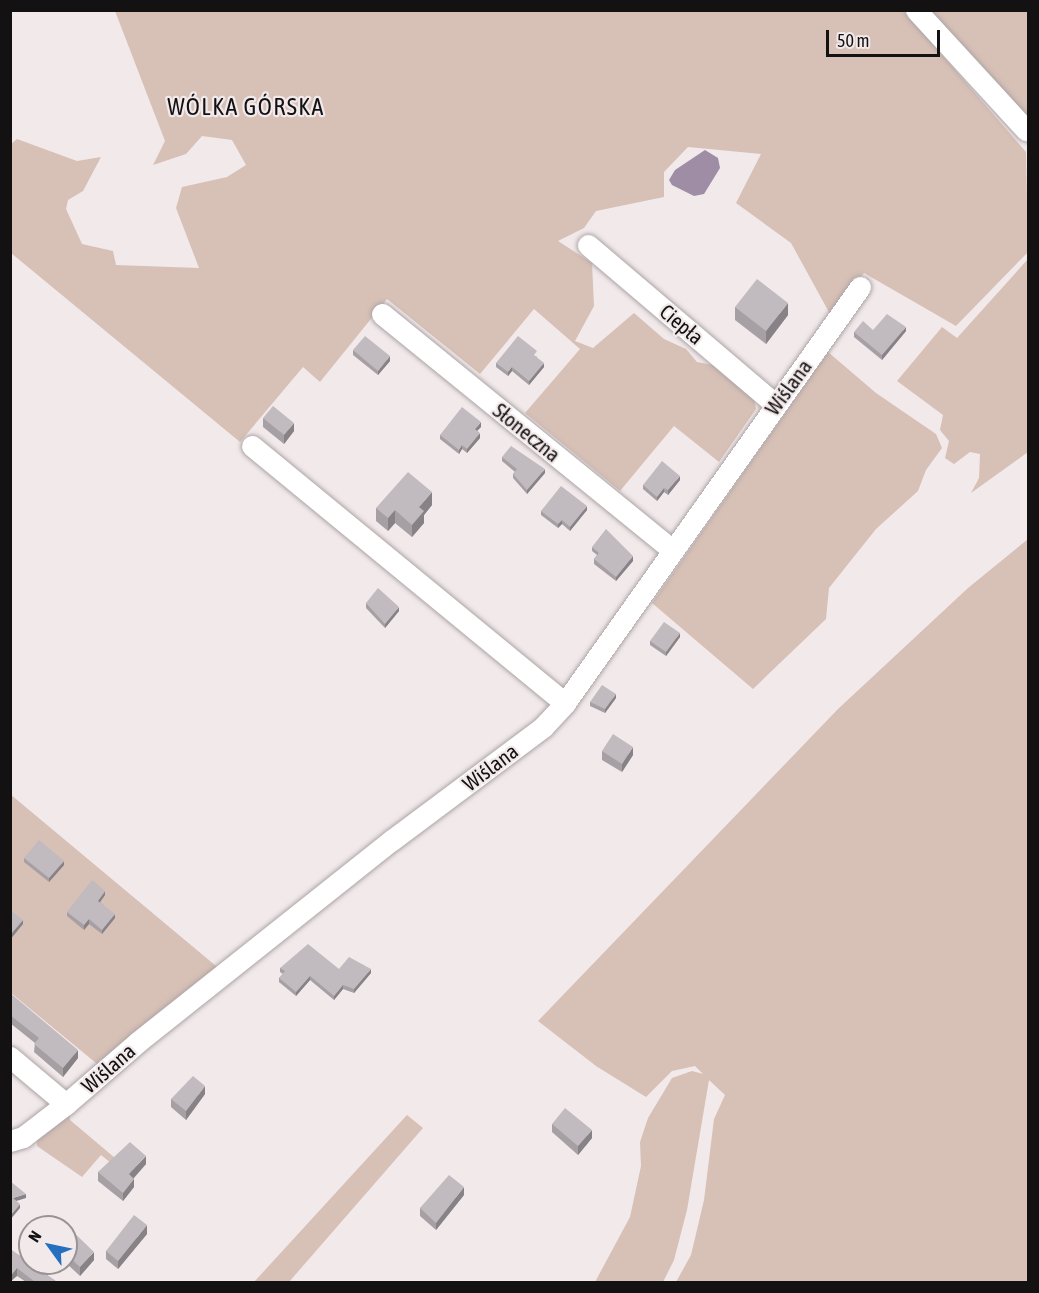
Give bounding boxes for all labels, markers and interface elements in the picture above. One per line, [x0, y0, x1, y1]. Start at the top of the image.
scale bar [829, 18, 943, 56]
text: 50 m [837, 30, 869, 51]
district label: WÓLKA GÓRSKA [167, 93, 325, 121]
street label: Ciepła [655, 299, 709, 349]
street label: Wiślana [759, 354, 817, 420]
street label: Słoneczna [488, 397, 566, 467]
street label: Wiślana [457, 738, 523, 796]
street label: Wiślana [76, 1038, 140, 1098]
north arrow [18, 1215, 78, 1275]
text: N [24, 1227, 45, 1245]

